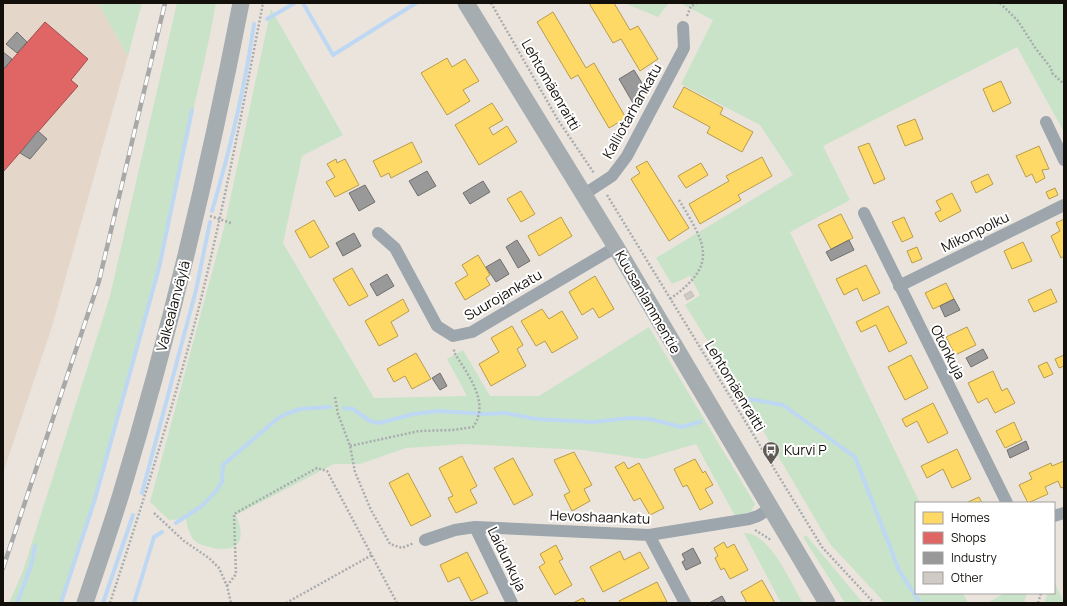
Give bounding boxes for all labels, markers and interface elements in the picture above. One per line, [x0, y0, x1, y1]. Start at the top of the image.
street label: Lehtomäenraitti [518, 36, 585, 134]
street label: Kalliotarhankatu [598, 60, 665, 162]
street label: Mikonpolku [938, 207, 1012, 256]
street label: Kuusanlammentie [611, 247, 686, 357]
street label: Valkealanväylä [151, 258, 194, 353]
street label: Suurojankatu [460, 265, 545, 324]
street label: Otonkuja [927, 321, 970, 382]
street label: Lehtomäenraitti [701, 337, 770, 435]
bus stop icon: Kurvi P [761, 440, 781, 465]
place label: Kurvi P [784, 440, 827, 459]
legend [915, 502, 1055, 594]
street label: Hevoshaankatu [549, 505, 651, 528]
text: Homes [951, 509, 990, 526]
street label: Laidunkuja [484, 523, 531, 594]
text: Shops [951, 529, 986, 546]
text: Industry [951, 549, 997, 566]
text: Other [951, 569, 984, 586]

